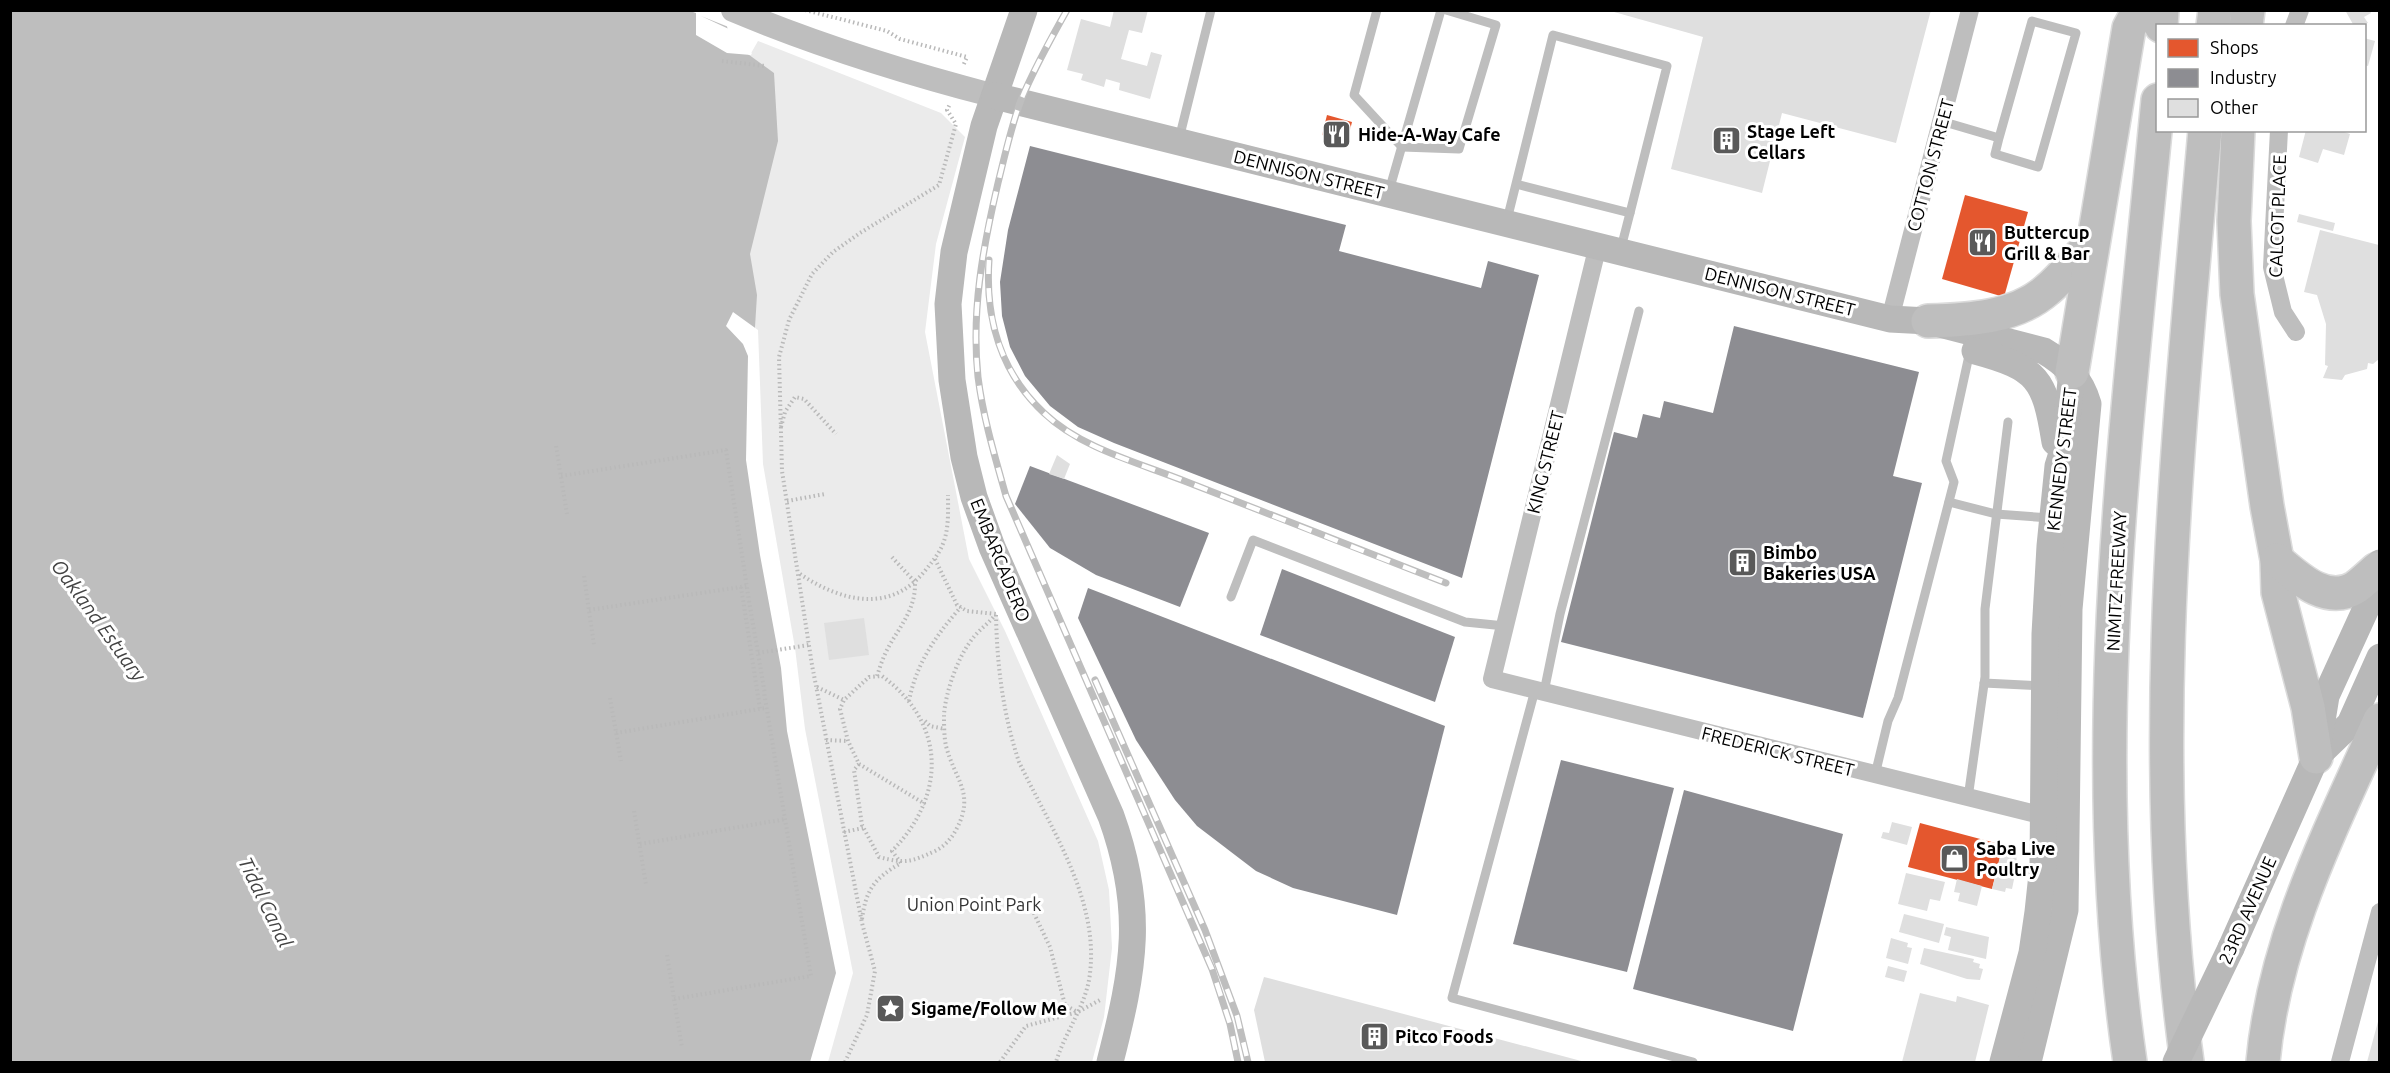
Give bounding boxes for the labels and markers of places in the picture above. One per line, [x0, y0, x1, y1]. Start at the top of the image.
restaurant icon: Hide-A-Way Cafe [1321, 118, 1353, 150]
place label: Stage Left Cellars [1747, 121, 1835, 162]
place label: Hide-A-Way Cafe [1358, 124, 1501, 144]
building icon: Stage Left Cellars [1710, 125, 1742, 157]
place label: Buttercup Grill & Bar [2004, 222, 2090, 263]
restaurant icon: Buttercup Grill & Bar [1967, 226, 1999, 258]
place label: Bimbo Bakeries USA [1763, 542, 1876, 583]
building icon: Bimbo Bakeries USA [1726, 546, 1758, 578]
place label: Saba Live Poultry [1976, 838, 2055, 879]
shop icon: Saba Live Poultry [1939, 842, 1971, 874]
place icon: Sigame/Follow Me [874, 992, 906, 1024]
place label: Sigame/Follow Me [911, 998, 1067, 1018]
building icon: Pitco Foods [1358, 1020, 1390, 1052]
place label: Pitco Foods [1395, 1026, 1493, 1046]

